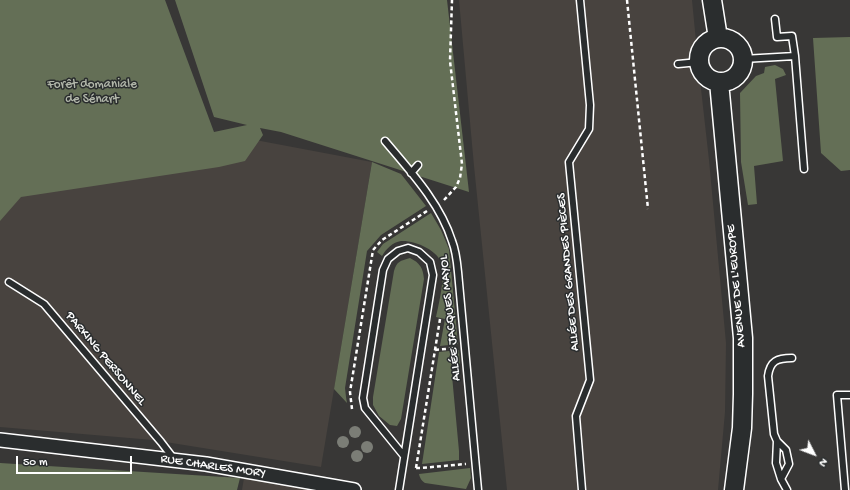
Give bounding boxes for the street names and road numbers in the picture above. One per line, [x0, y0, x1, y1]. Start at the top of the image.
street label: ALLÉE DES GRANDES PIÈCES [554, 192, 584, 352]
street label: AVENUE DE L'EUROPE [724, 224, 750, 348]
street label: ALLÉE JACQUES MAYOL [437, 254, 465, 382]
street label: PARKING PERSONNEL [61, 309, 149, 409]
street label: RUE CHARLES MORY [159, 452, 267, 482]

